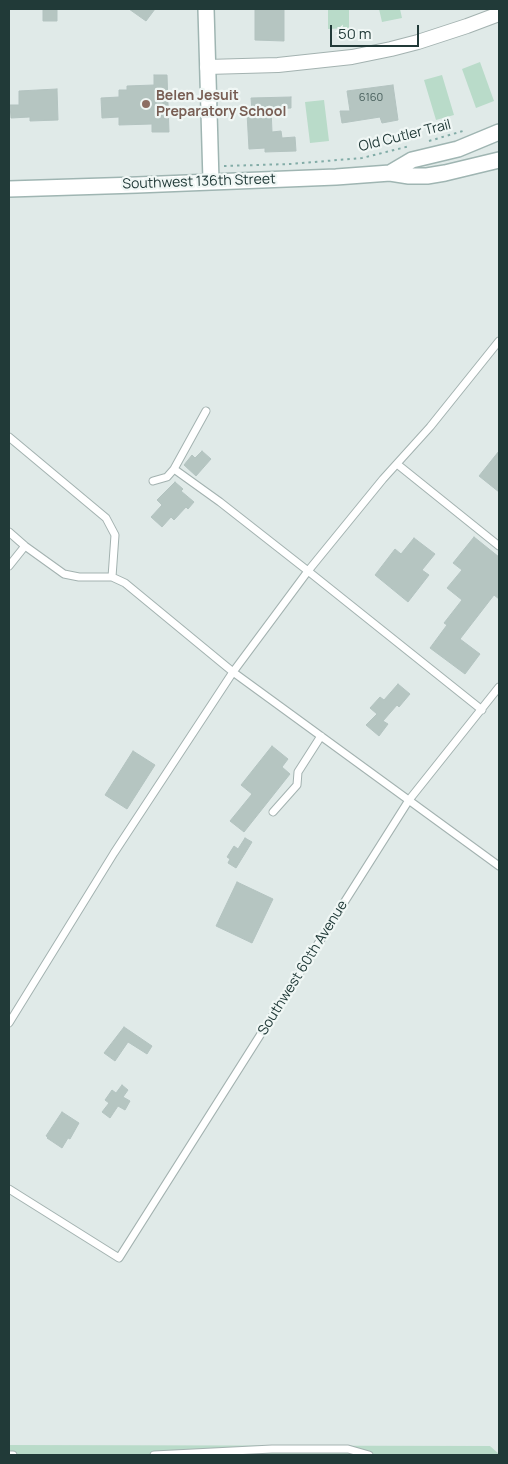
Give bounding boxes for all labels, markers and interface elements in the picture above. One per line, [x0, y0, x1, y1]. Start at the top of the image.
scale bar [333, 15, 422, 47]
text: 50 m [338, 23, 372, 44]
place label: Belen Jesuit Preparatory School [156, 88, 286, 120]
house number: 6160 [359, 91, 383, 105]
marker: Belen Jesuit Preparatory School [140, 98, 152, 110]
street label: Old Cutler Trail [357, 116, 453, 156]
street label: Southwest 136th Street [122, 171, 276, 193]
street label: Southwest 60th Avenue [255, 898, 351, 1038]

